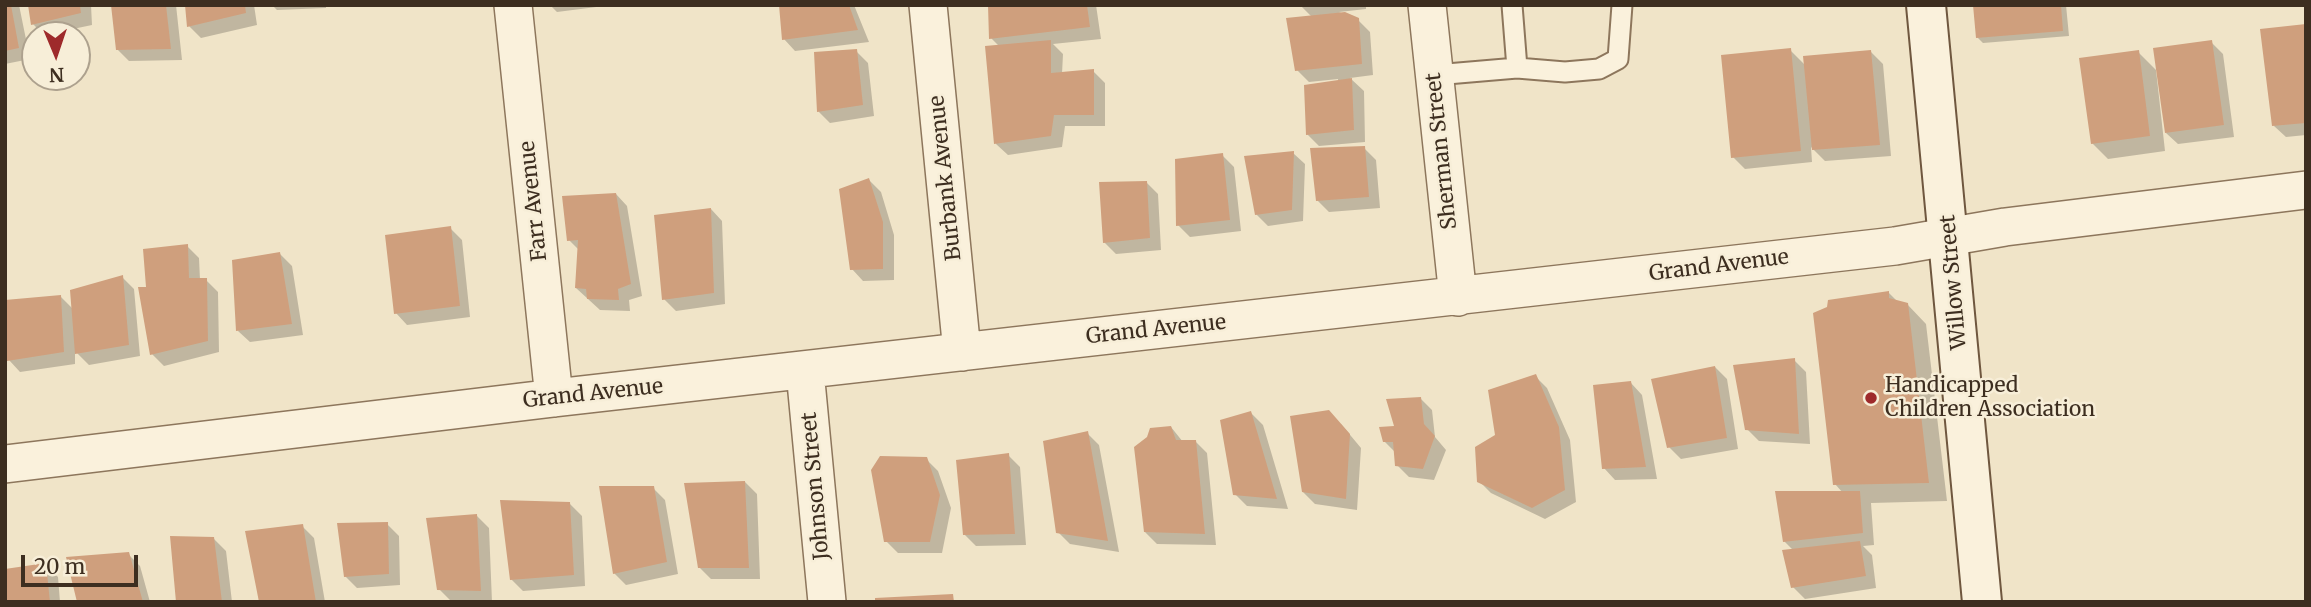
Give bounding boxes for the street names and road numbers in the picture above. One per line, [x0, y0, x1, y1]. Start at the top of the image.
street label: Sherman Street [1421, 71, 1463, 231]
street label: Burbank Avenue [925, 94, 967, 262]
street label: Farr Avenue [515, 140, 553, 262]
street label: Willow Street [1936, 213, 1972, 351]
street label: Grand Avenue [1648, 245, 1790, 287]
street label: Grand Avenue [1085, 310, 1227, 350]
street label: Grand Avenue [522, 374, 664, 414]
street label: Johnson Street [797, 411, 835, 561]

